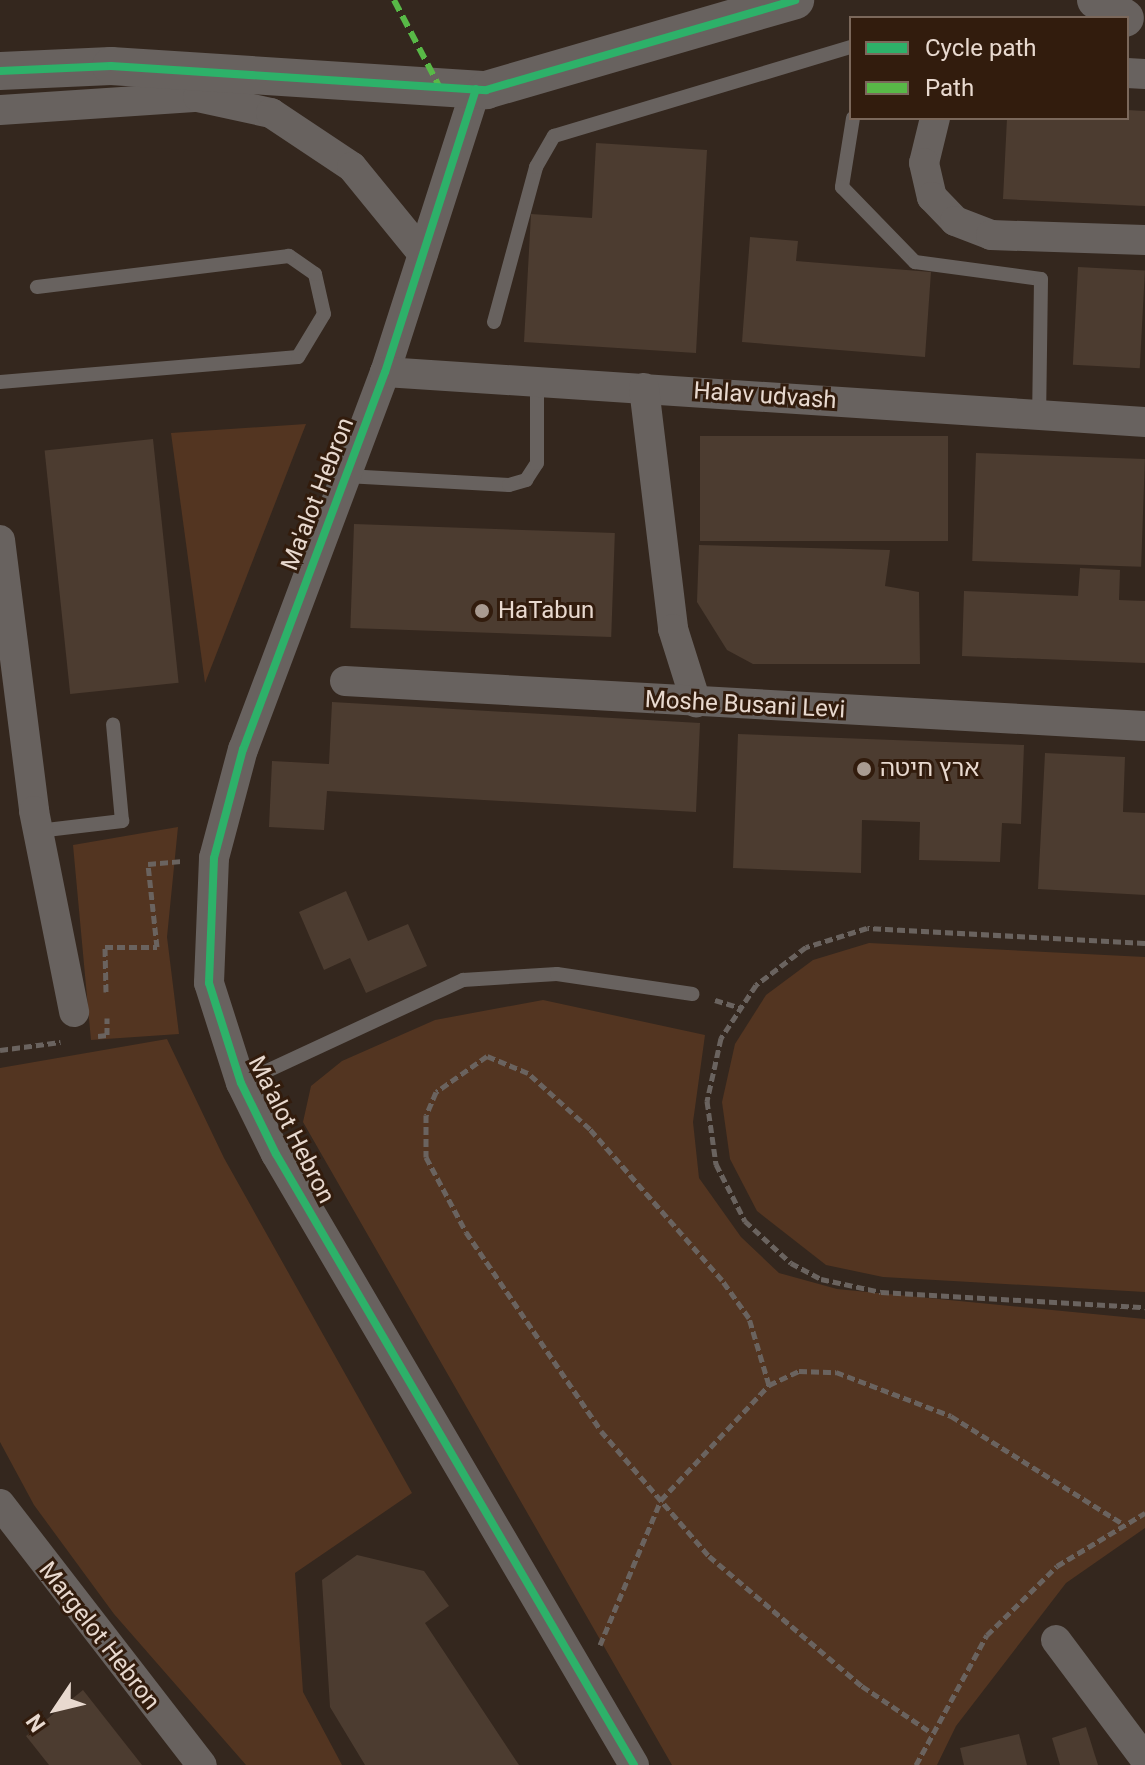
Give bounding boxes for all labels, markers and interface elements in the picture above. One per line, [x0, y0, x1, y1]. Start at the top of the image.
legend [849, 16, 1129, 120]
text: Cycle path [925, 34, 1037, 62]
text: Path [925, 74, 974, 102]
street label: Halav udvash [692, 377, 838, 415]
street label: Ma'alot Hebron [276, 414, 360, 574]
place label: HaTabun [498, 597, 594, 625]
marker: HaTabun [473, 602, 491, 620]
street label: Moshe Busani Levi [644, 685, 846, 725]
place label: ארץ חיטה [880, 755, 979, 783]
marker: ארץ חיטה [855, 760, 873, 778]
street label: Ma'alot Hebron [242, 1052, 340, 1208]
street label: Margelot Hebron [32, 1556, 166, 1716]
north arrow [16, 1669, 96, 1749]
text: N [21, 1710, 51, 1737]

